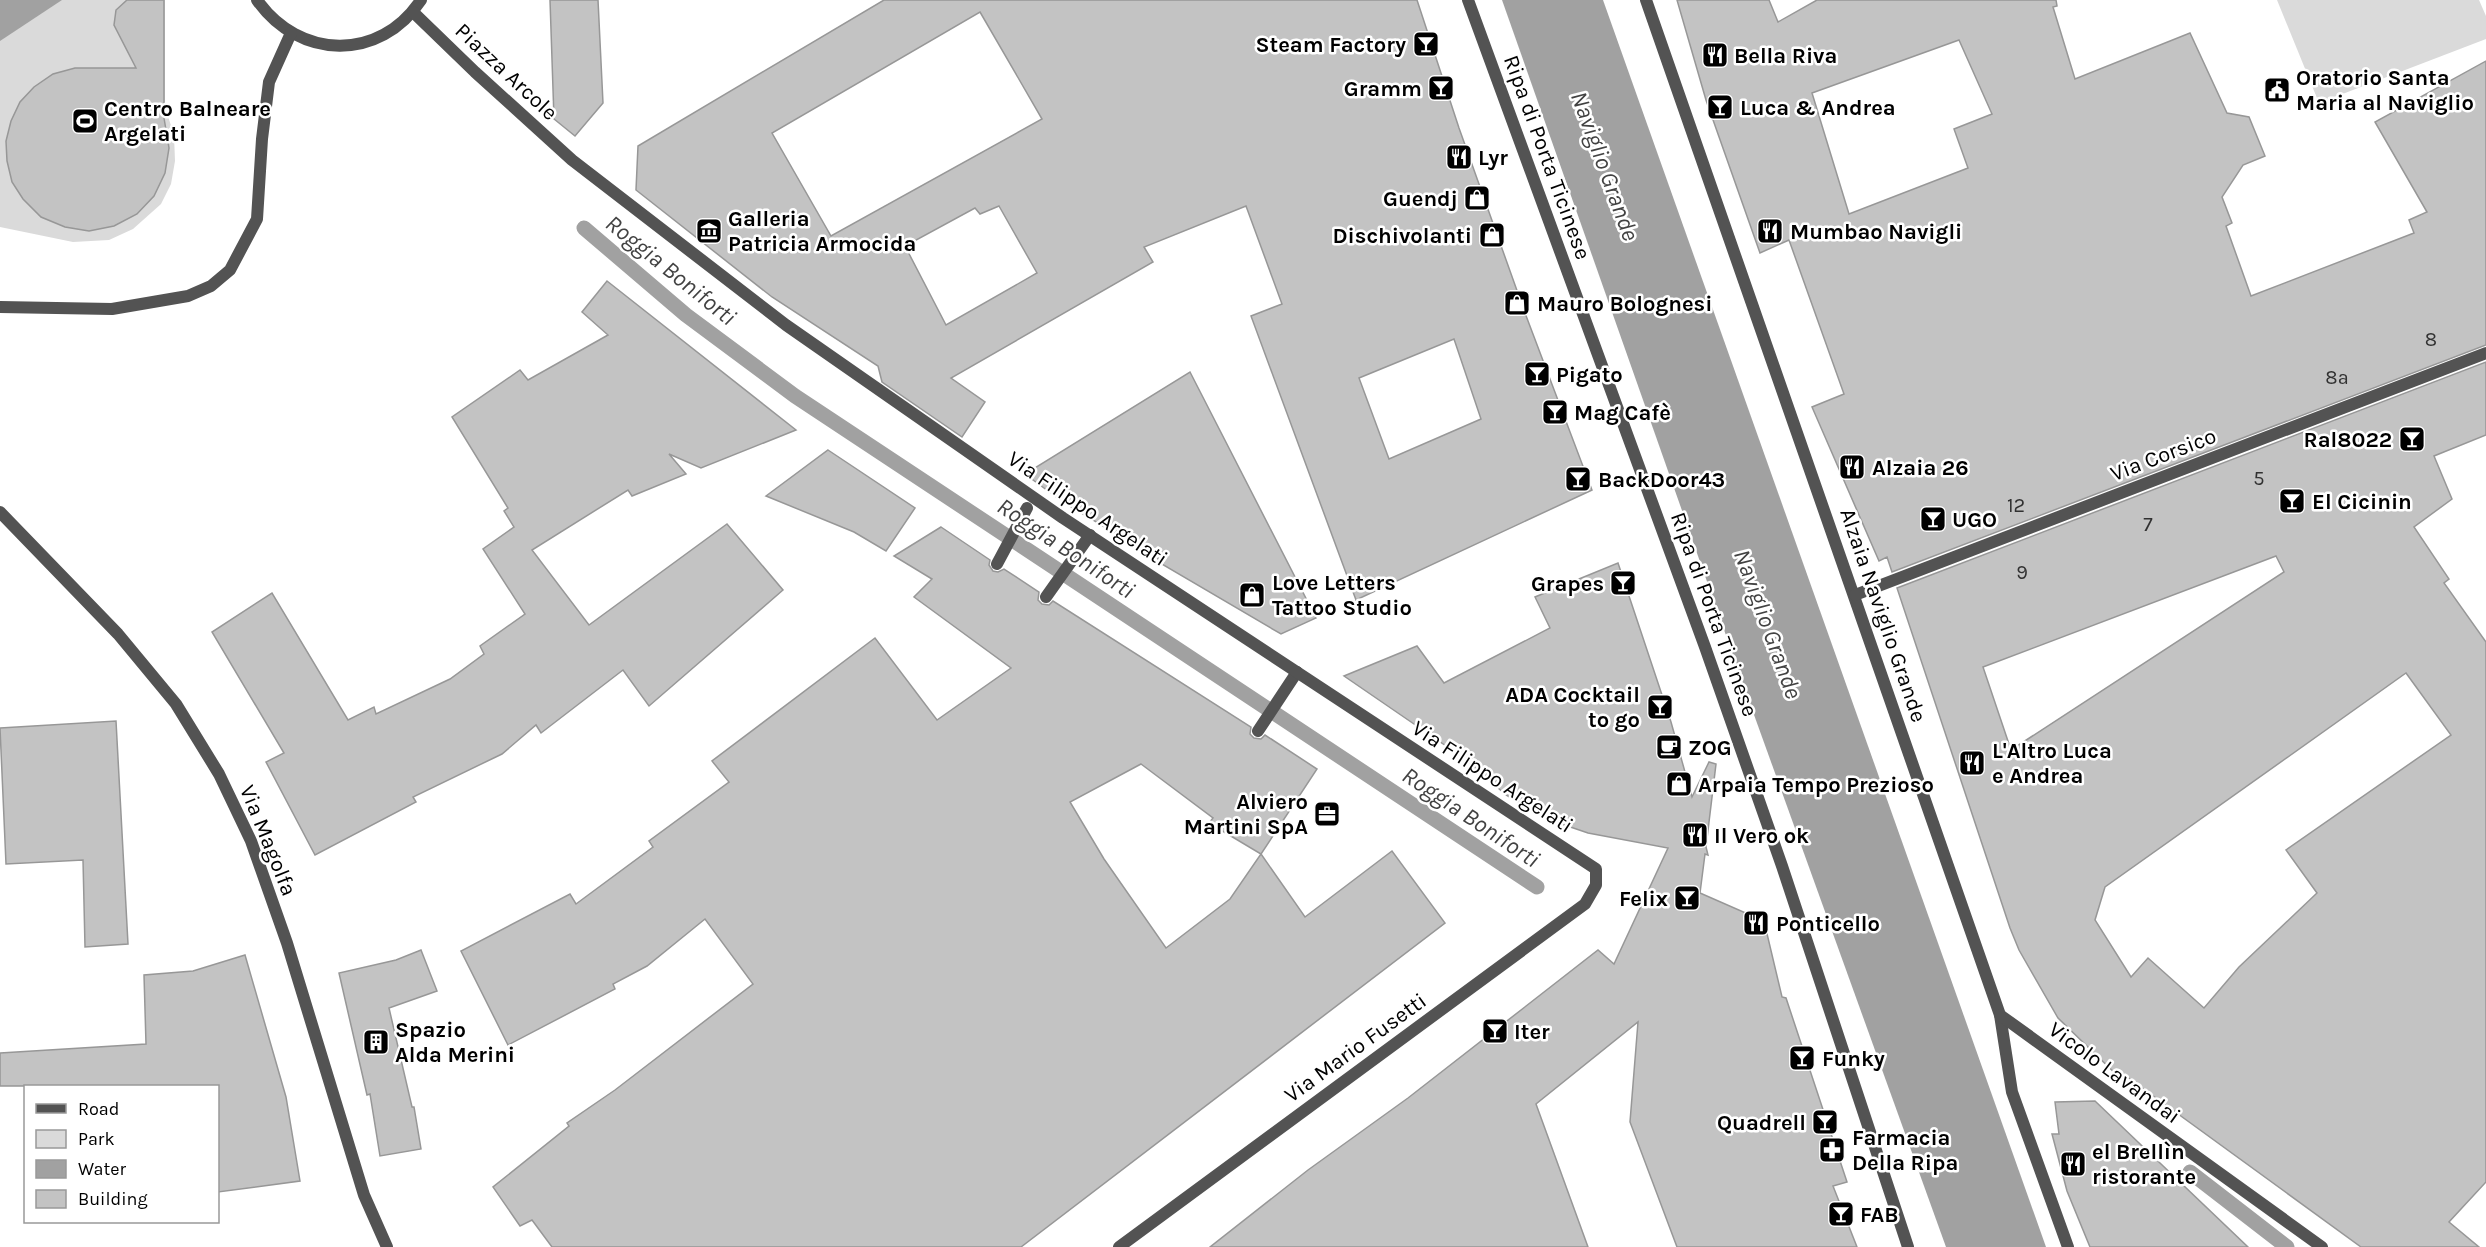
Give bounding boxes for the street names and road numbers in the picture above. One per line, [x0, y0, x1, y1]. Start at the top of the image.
street label: Piazza Arcole [450, 18, 563, 126]
street label: Ripa di Porta Ticinese [1498, 52, 1596, 263]
street label: Via Corsico [2107, 423, 2220, 487]
street label: Via Filippo Argelati [1003, 446, 1172, 572]
street label: Alzaia Naviglio Grande [1834, 505, 1932, 726]
street label: Ripa di Porta Ticinese [1665, 509, 1763, 720]
street label: Via Filippo Argelati [1407, 715, 1578, 839]
street label: Via Magolfa [234, 781, 302, 900]
street label: Via Mario Fusetti [1280, 988, 1432, 1108]
street label: Vicolo Lavandai [2044, 1016, 2185, 1129]

